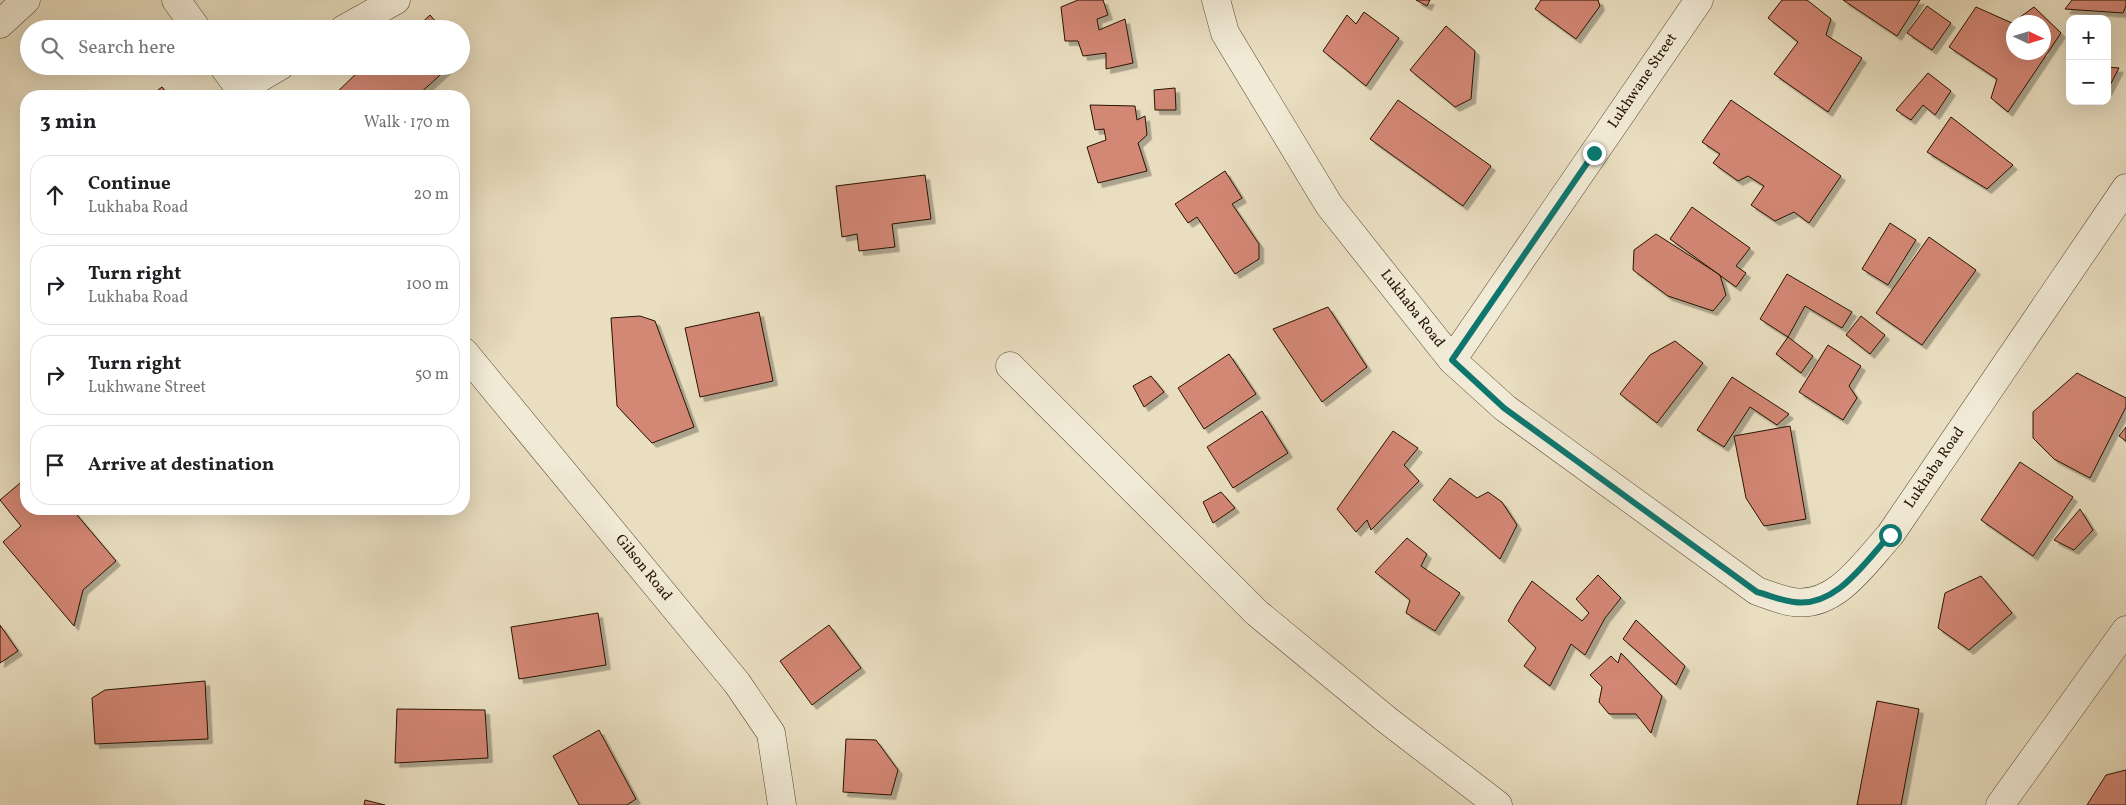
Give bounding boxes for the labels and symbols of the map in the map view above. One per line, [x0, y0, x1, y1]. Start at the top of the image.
north arrow [2006, 15, 2051, 60]
street label: Lukhwane Street [1603, 29, 1683, 133]
route end [1583, 142, 1606, 165]
street label: Lukhaba Road [1375, 265, 1449, 353]
street label: Lukhaba Road [1900, 423, 1970, 513]
route start [1879, 524, 1902, 547]
street label: Gilson Road [610, 530, 676, 606]

